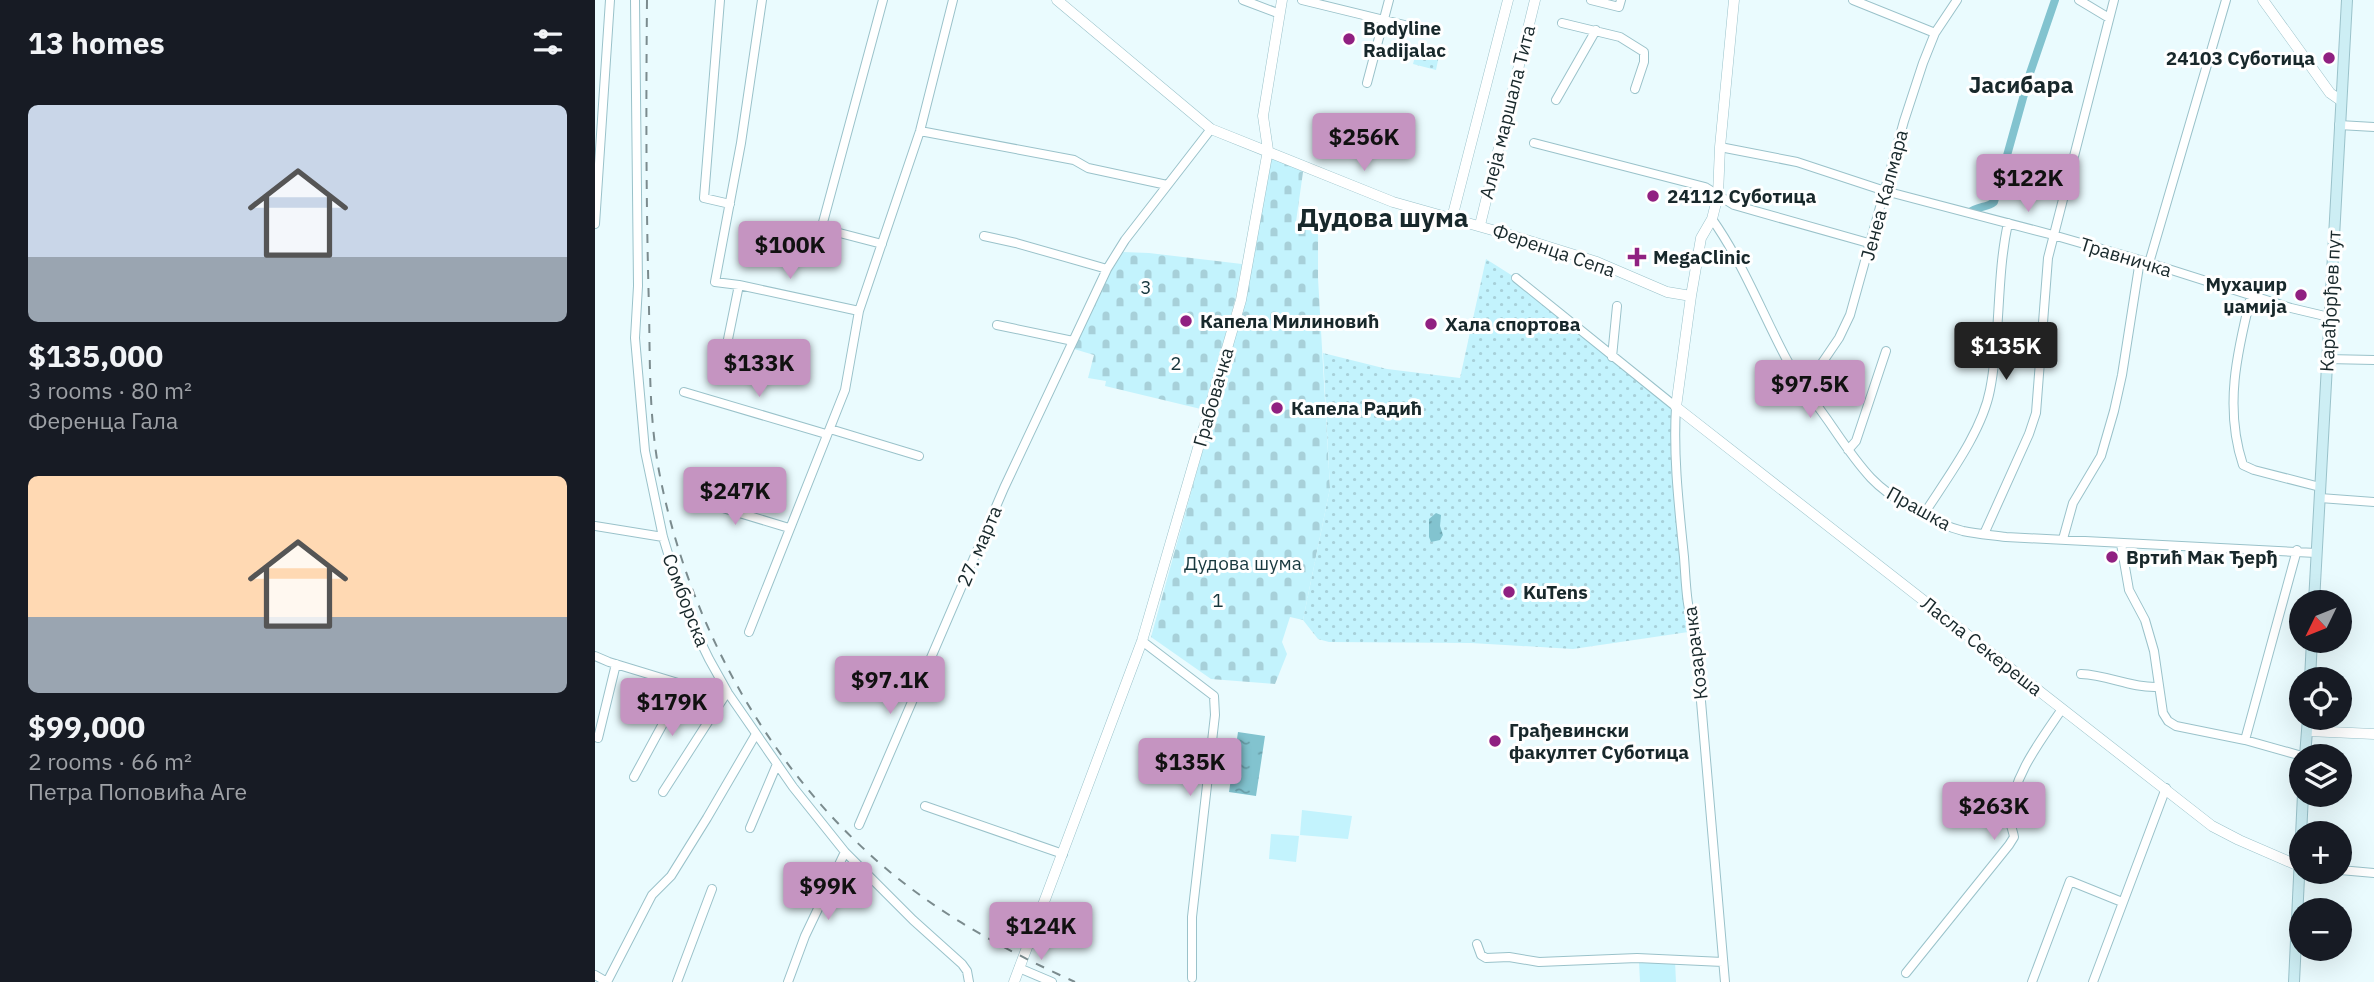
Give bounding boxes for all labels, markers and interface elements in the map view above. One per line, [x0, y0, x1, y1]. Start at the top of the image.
place label: Bodyline Radijalac [1363, 16, 1446, 62]
text: 13 homes [28, 23, 165, 62]
icon: filters [529, 23, 567, 61]
street label: Алеја маршала Тита [1474, 23, 1540, 201]
marker: Bodyline Radijalac [1341, 31, 1357, 47]
place label: 24103 Суботица [2166, 46, 2315, 70]
marker: 24103 Суботица [2321, 50, 2337, 66]
district label: Јасибара [1969, 69, 2074, 99]
pin: $256K [1315, 114, 1413, 173]
text: $256K [1328, 121, 1400, 151]
street label: Јенеа Калмара [1855, 127, 1913, 263]
icon: home [235, 150, 361, 276]
pin: $122K [1979, 154, 2077, 214]
text: $122K [1992, 162, 2064, 192]
place label: 24112 Суботица [1667, 184, 1816, 208]
marker: 24112 Суботица [1645, 188, 1661, 204]
district label: Дудова шума [1297, 200, 1469, 234]
street label: Ференца Сепа [1489, 218, 1619, 282]
pin: $100K [741, 222, 839, 281]
text: $100K [754, 229, 826, 259]
street label: Карађорђев пут [2314, 229, 2346, 373]
street label: Травничка [2077, 232, 2175, 282]
place label: MegaClinic [1653, 245, 1751, 269]
marker: MegaClinic [1627, 247, 1647, 267]
place label: Мухаџир џамија [2205, 272, 2287, 318]
park label: 3 [1140, 275, 1152, 299]
marker: Мухаџир џамија [2293, 287, 2309, 303]
place label: Капела Милиновић [1200, 309, 1379, 333]
place label: Хала спортова [1445, 312, 1581, 336]
marker: Капела Милиновић [1178, 313, 1194, 329]
marker: Хала спортова [1423, 316, 1439, 332]
pin: $135K [1957, 322, 2055, 382]
text: $135K [1970, 330, 2042, 360]
text: $135,000 [28, 336, 163, 375]
pin: $133K [710, 340, 808, 399]
street label: Грабовачка [1187, 345, 1239, 449]
text: $133K [723, 347, 795, 377]
park label: 2 [1170, 351, 1182, 375]
pin: $97.5K [1753, 360, 1867, 420]
text: $97.5K [1771, 368, 1849, 398]
text: 3 rooms · 80 m² [28, 375, 192, 405]
place label: Капела Радић [1291, 396, 1422, 420]
marker: Капела Радић [1269, 400, 1285, 416]
text: Ференца Гала [28, 405, 178, 435]
pin: $247K [686, 468, 784, 527]
text: $247K [699, 475, 771, 505]
street label: Прашка [1883, 481, 1955, 535]
street label: 27. марта [951, 502, 1007, 590]
icon: home [235, 521, 361, 647]
place label: Вртић Мак Ђерђ [2126, 545, 2278, 569]
marker: Вртић Мак Ђерђ [2104, 549, 2120, 565]
street label: Сомборска [657, 550, 715, 650]
park label: Дудова шума [1184, 551, 1302, 575]
place label: KuTens [1523, 580, 1588, 604]
marker: KuTens [1501, 584, 1517, 600]
park label: 1 [1212, 588, 1224, 612]
north arrow [2289, 590, 2352, 653]
map controls [2289, 590, 2352, 961]
street label: Ласла Секереша [1916, 591, 2048, 701]
street label: Козарачка [1677, 605, 1713, 701]
pin: $97.1K [833, 656, 947, 716]
text: $97.1K [851, 664, 929, 694]
button: locate [2289, 667, 2352, 730]
pin: $179K [623, 678, 721, 738]
text: $179K [636, 686, 708, 716]
text: $99,000 [28, 707, 145, 746]
place label: Грађевински факултет Суботица [1509, 718, 1689, 764]
marker: Грађевински факултет Суботица [1487, 733, 1503, 749]
pin: $135K [1141, 738, 1239, 798]
button: layers [2289, 744, 2352, 807]
text: 2 rooms · 66 m² [28, 746, 192, 776]
text: $135K [1154, 746, 1226, 776]
text: Петра Поповића Аге [28, 776, 247, 806]
pin: $263K [1945, 782, 2043, 842]
text: $263K [1958, 790, 2030, 820]
button: + [2289, 821, 2352, 884]
pin: $99K [787, 862, 869, 922]
text: $99K [799, 870, 857, 900]
button: − [2289, 898, 2352, 961]
pin: $124K [992, 902, 1090, 962]
text: $124K [1005, 910, 1077, 940]

